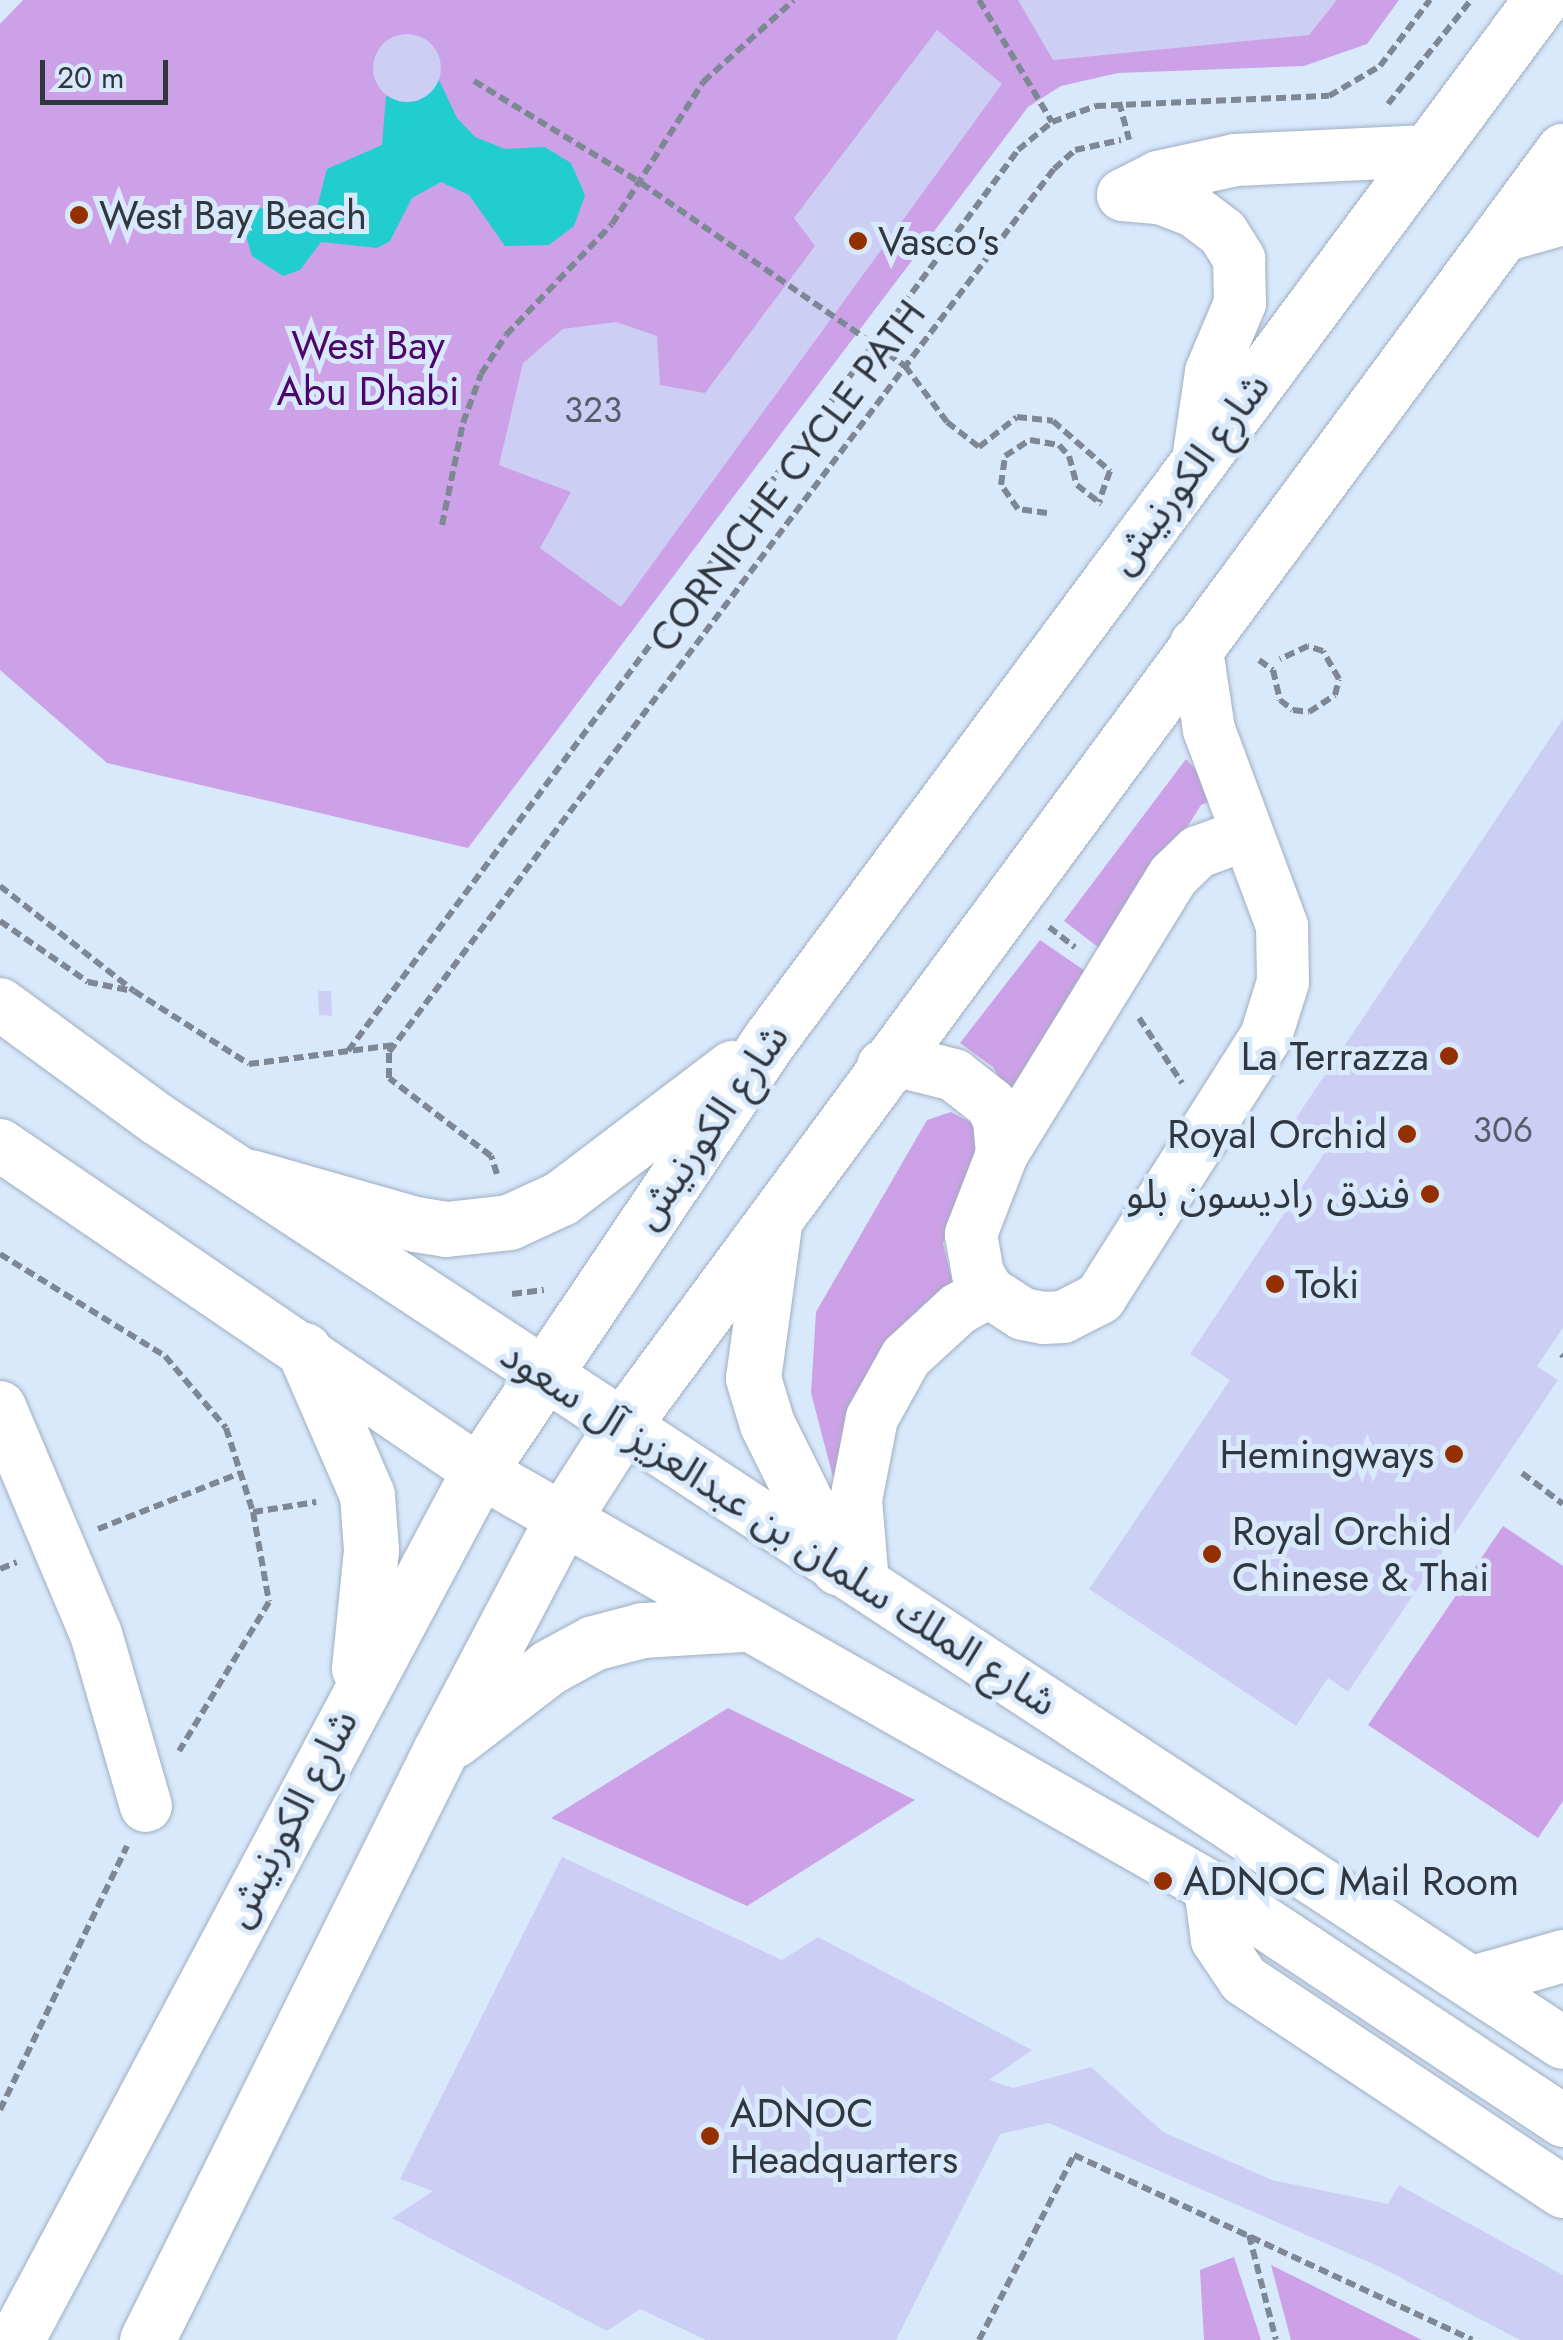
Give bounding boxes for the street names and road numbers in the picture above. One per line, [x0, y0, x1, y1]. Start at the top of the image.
street label: CORNICHE CYCLE PATH [639, 291, 935, 661]
street label: شارع الكورنيش [1097, 363, 1279, 583]
street label: شارع الكورنيش [622, 1014, 798, 1238]
street label: شارع الملك سلمان بن عبدالعزيز آل سعود [492, 1330, 1066, 1726]
street label: شارع الكورنيش [213, 1701, 367, 1935]

